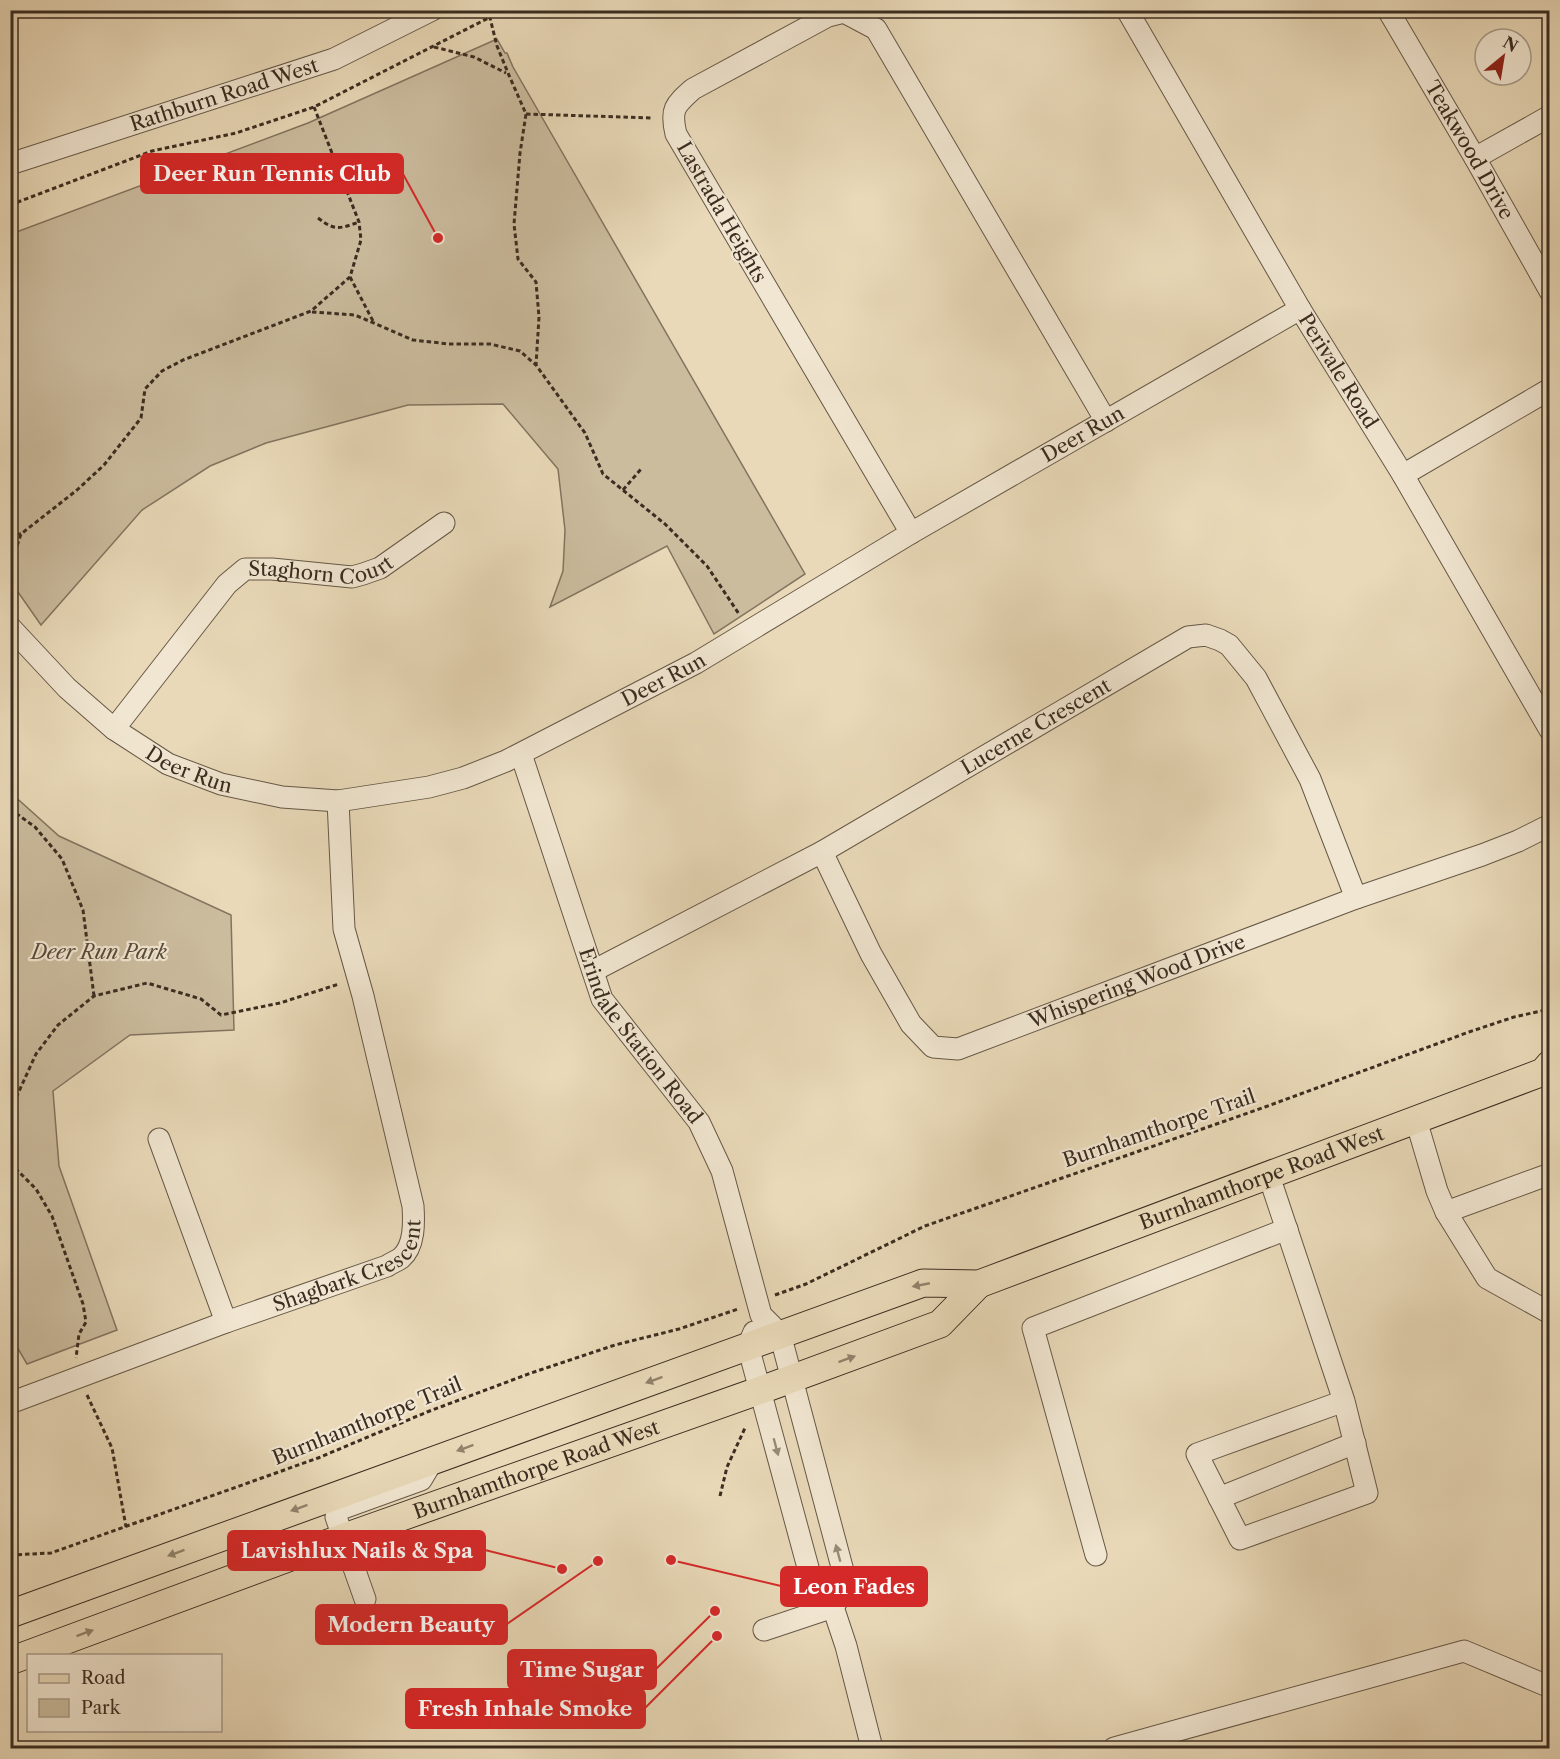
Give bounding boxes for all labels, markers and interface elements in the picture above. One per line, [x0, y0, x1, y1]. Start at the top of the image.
north arrow [1473, 27, 1533, 87]
text: N [1499, 32, 1522, 56]
street label: Rathburn Road West [127, 53, 321, 136]
street label: Teakwood Drive [1420, 76, 1519, 223]
street label: Lastrada Heights [672, 137, 772, 287]
callout: Deer Run Tennis Club [141, 154, 403, 193]
text: Deer Run Tennis Club [153, 161, 391, 186]
street label: Perivale Road [1294, 309, 1383, 433]
street label: Deer Run [1037, 401, 1129, 467]
street label: Staghorn Court [248, 551, 398, 589]
street label: Deer Run [617, 648, 710, 711]
street label: Lucerne Crescent [957, 673, 1115, 780]
street label: Deer Run [141, 741, 235, 798]
street label: Whispering Wood Drive [1024, 929, 1249, 1033]
park label: Deer Run Park [29, 940, 167, 964]
street label: Erindale Station Road [574, 945, 708, 1128]
street label: Burnhamthorpe Trail [1059, 1084, 1259, 1172]
street label: Burnhamthorpe Road West [1136, 1121, 1387, 1235]
street label: Shagbark Crescent [270, 1219, 426, 1317]
one-way arrow [911, 1281, 930, 1290]
one-way arrow [839, 1353, 857, 1363]
street label: Burnhamthorpe Trail [269, 1372, 465, 1470]
one-way arrow [645, 1375, 663, 1385]
street label: Burnhamthorpe Road West [410, 1415, 662, 1524]
one-way arrow [772, 1438, 781, 1456]
one-way arrow [456, 1444, 474, 1454]
one-way arrow [289, 1504, 307, 1514]
callout: Lavishlux Nails & Spa [228, 1531, 485, 1570]
text: Lavishlux Nails & Spa [241, 1538, 474, 1563]
one-way arrow [833, 1544, 843, 1562]
one-way arrow [167, 1549, 185, 1559]
callout: Leon Fades [781, 1567, 927, 1606]
text: Leon Fades [793, 1574, 915, 1599]
callout: Modern Beauty [316, 1605, 507, 1644]
text: Modern Beauty [327, 1612, 496, 1637]
one-way arrow [76, 1628, 94, 1638]
callout: Time Sugar [508, 1650, 656, 1689]
legend [27, 1654, 222, 1732]
text: Time Sugar [520, 1657, 645, 1682]
text: Road [81, 1667, 126, 1689]
callout: Fresh Inhale Smoke [406, 1689, 645, 1728]
text: Fresh Inhale Smoke [418, 1696, 632, 1721]
text: Park [81, 1697, 122, 1719]

